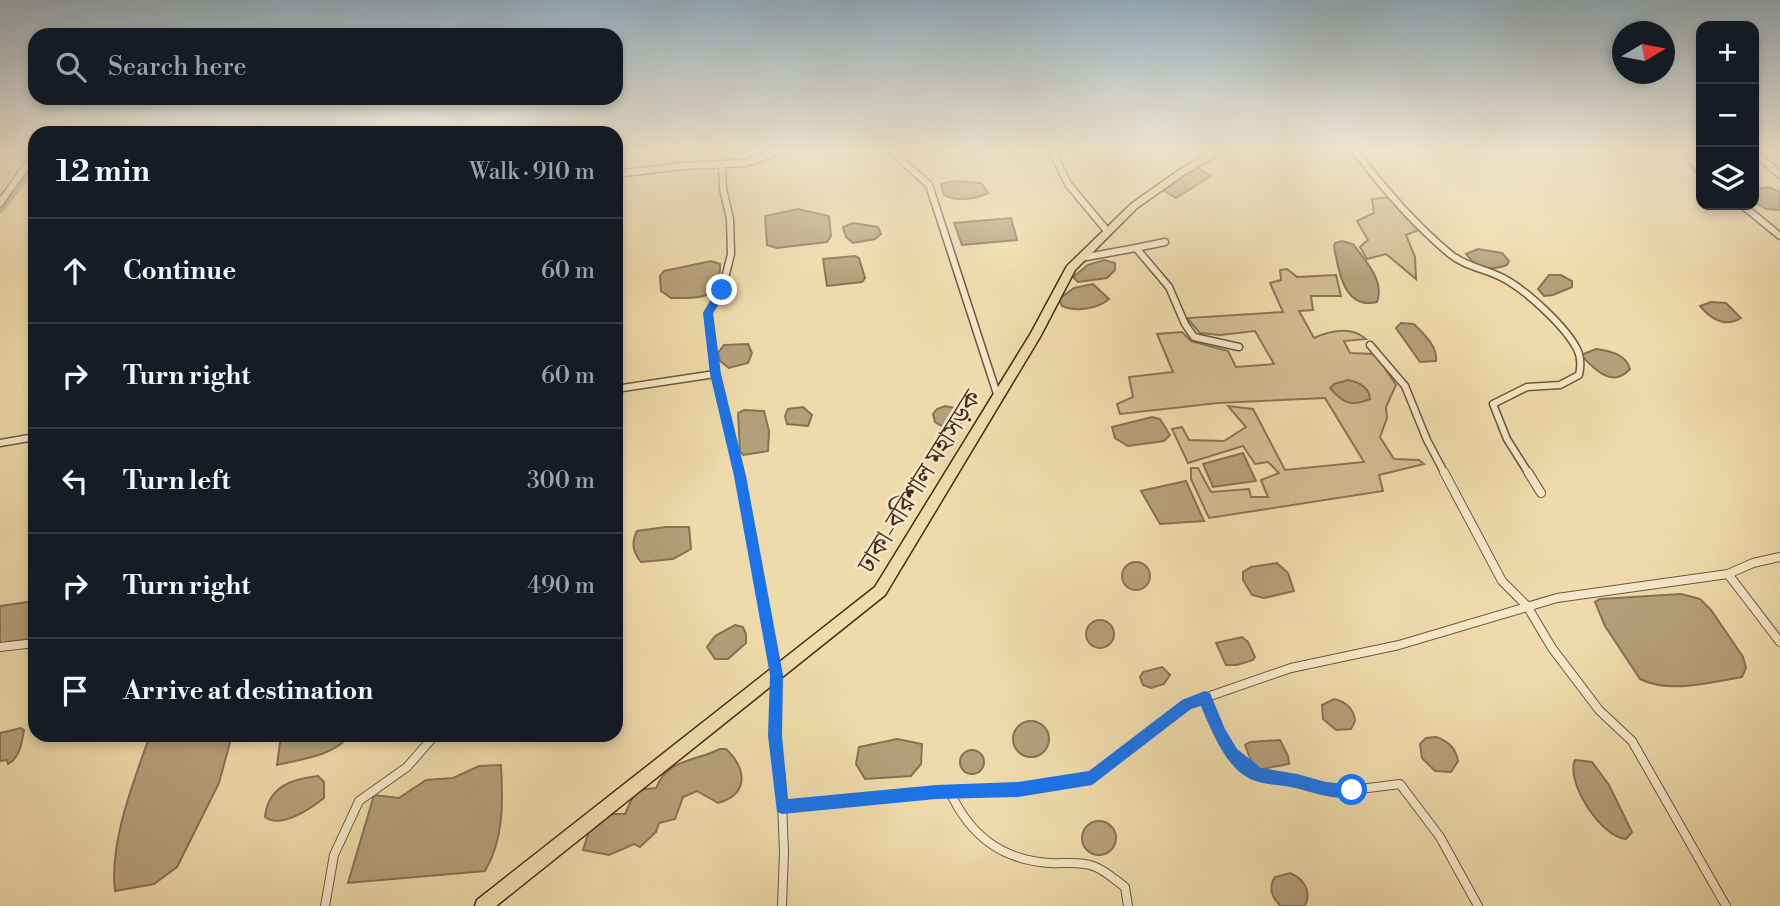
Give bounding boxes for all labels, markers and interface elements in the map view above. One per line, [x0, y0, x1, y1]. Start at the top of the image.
north arrow [1612, 21, 1675, 84]
map controls [1696, 21, 1759, 210]
button: + [1696, 21, 1759, 84]
search box [28, 28, 623, 105]
icon: search [52, 48, 90, 86]
text: Search here [108, 51, 247, 83]
button: − [1696, 84, 1759, 147]
button: layers [1696, 147, 1759, 210]
text: 12 min [56, 153, 150, 191]
text: Walk · 910 m [469, 158, 595, 186]
icon: ahead [56, 252, 94, 290]
text: Continue [123, 255, 236, 287]
text: 60 m [541, 257, 595, 285]
route end [706, 274, 737, 305]
icon: right [56, 357, 94, 395]
text: Turn right [123, 360, 251, 392]
text: 60 m [541, 362, 595, 390]
street label: ঢাকা-বরিশাল মহাসড়ক [850, 383, 990, 580]
icon: left [56, 462, 94, 500]
text: Turn left [123, 465, 231, 497]
text: 300 m [527, 467, 595, 495]
icon: right [56, 567, 94, 605]
text: Turn right [123, 570, 251, 602]
text: 490 m [527, 572, 595, 600]
icon: arrive [56, 672, 94, 710]
text: Arrive at destination [123, 675, 373, 707]
route start [1336, 774, 1367, 805]

